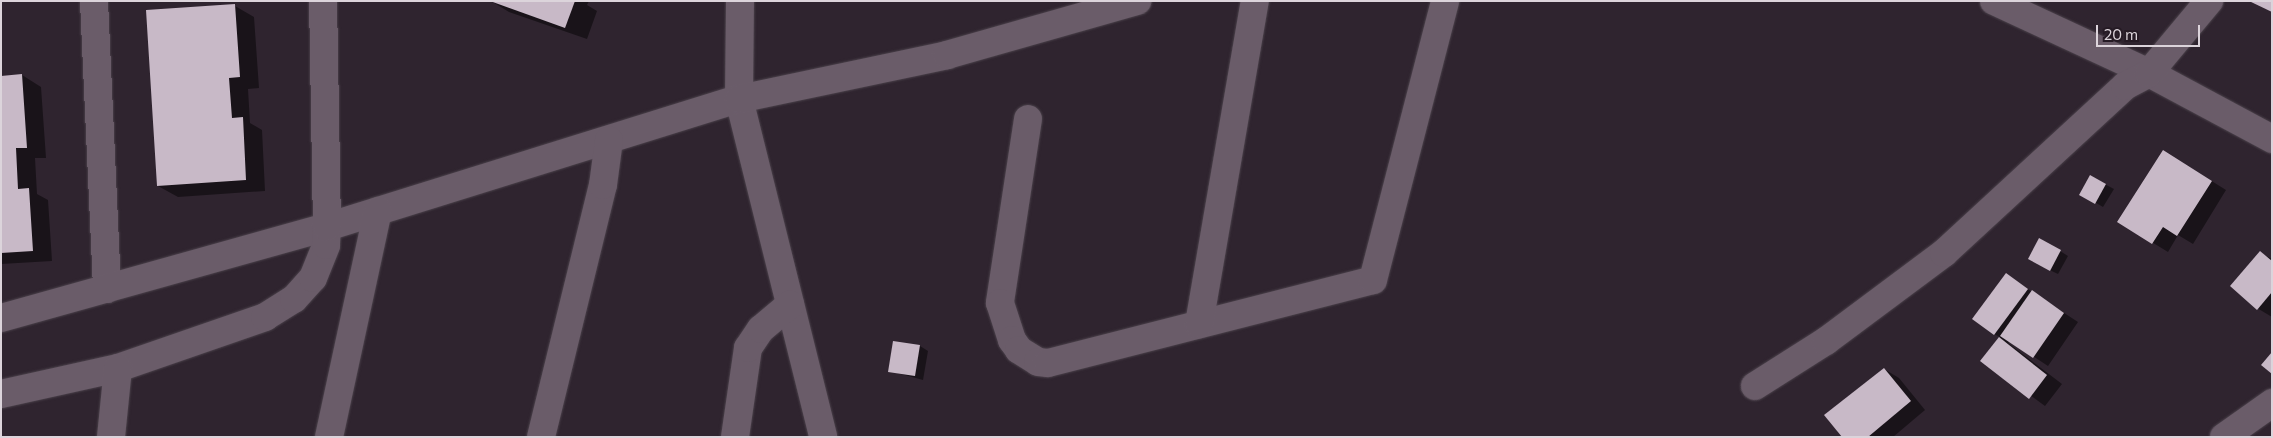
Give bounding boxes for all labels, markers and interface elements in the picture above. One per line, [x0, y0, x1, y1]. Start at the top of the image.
scale bar [2098, 15, 2202, 47]
text: 20 m [2104, 25, 2138, 43]

